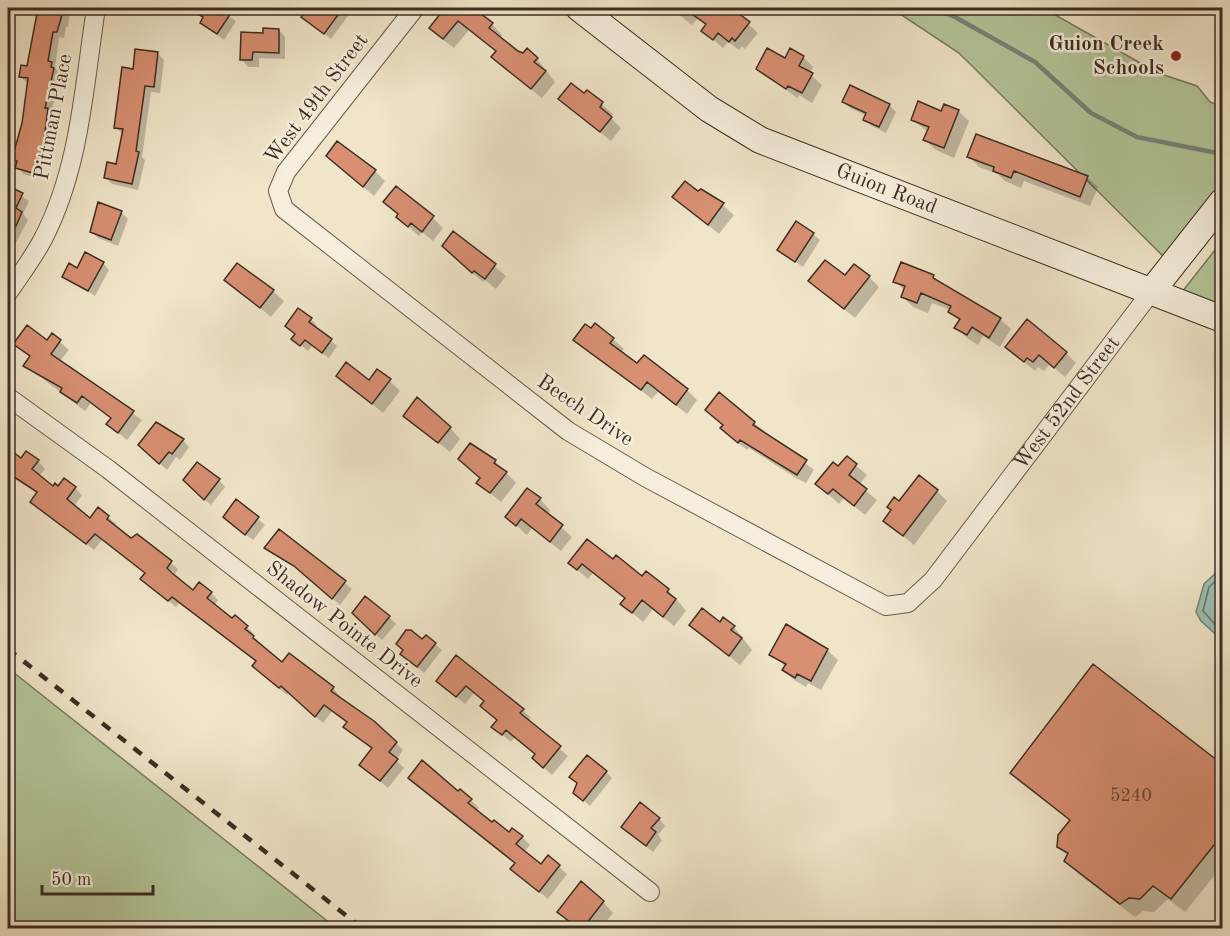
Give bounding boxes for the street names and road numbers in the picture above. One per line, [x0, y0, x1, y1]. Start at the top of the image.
street label: West 49th Street [261, 30, 373, 168]
street label: Pittman Place [31, 52, 77, 182]
street label: Guion Road [833, 160, 940, 218]
street label: West 52nd Street [1010, 333, 1124, 473]
street label: Beech Drive [533, 371, 637, 451]
street label: Shadow Pointe Drive [262, 558, 426, 692]

